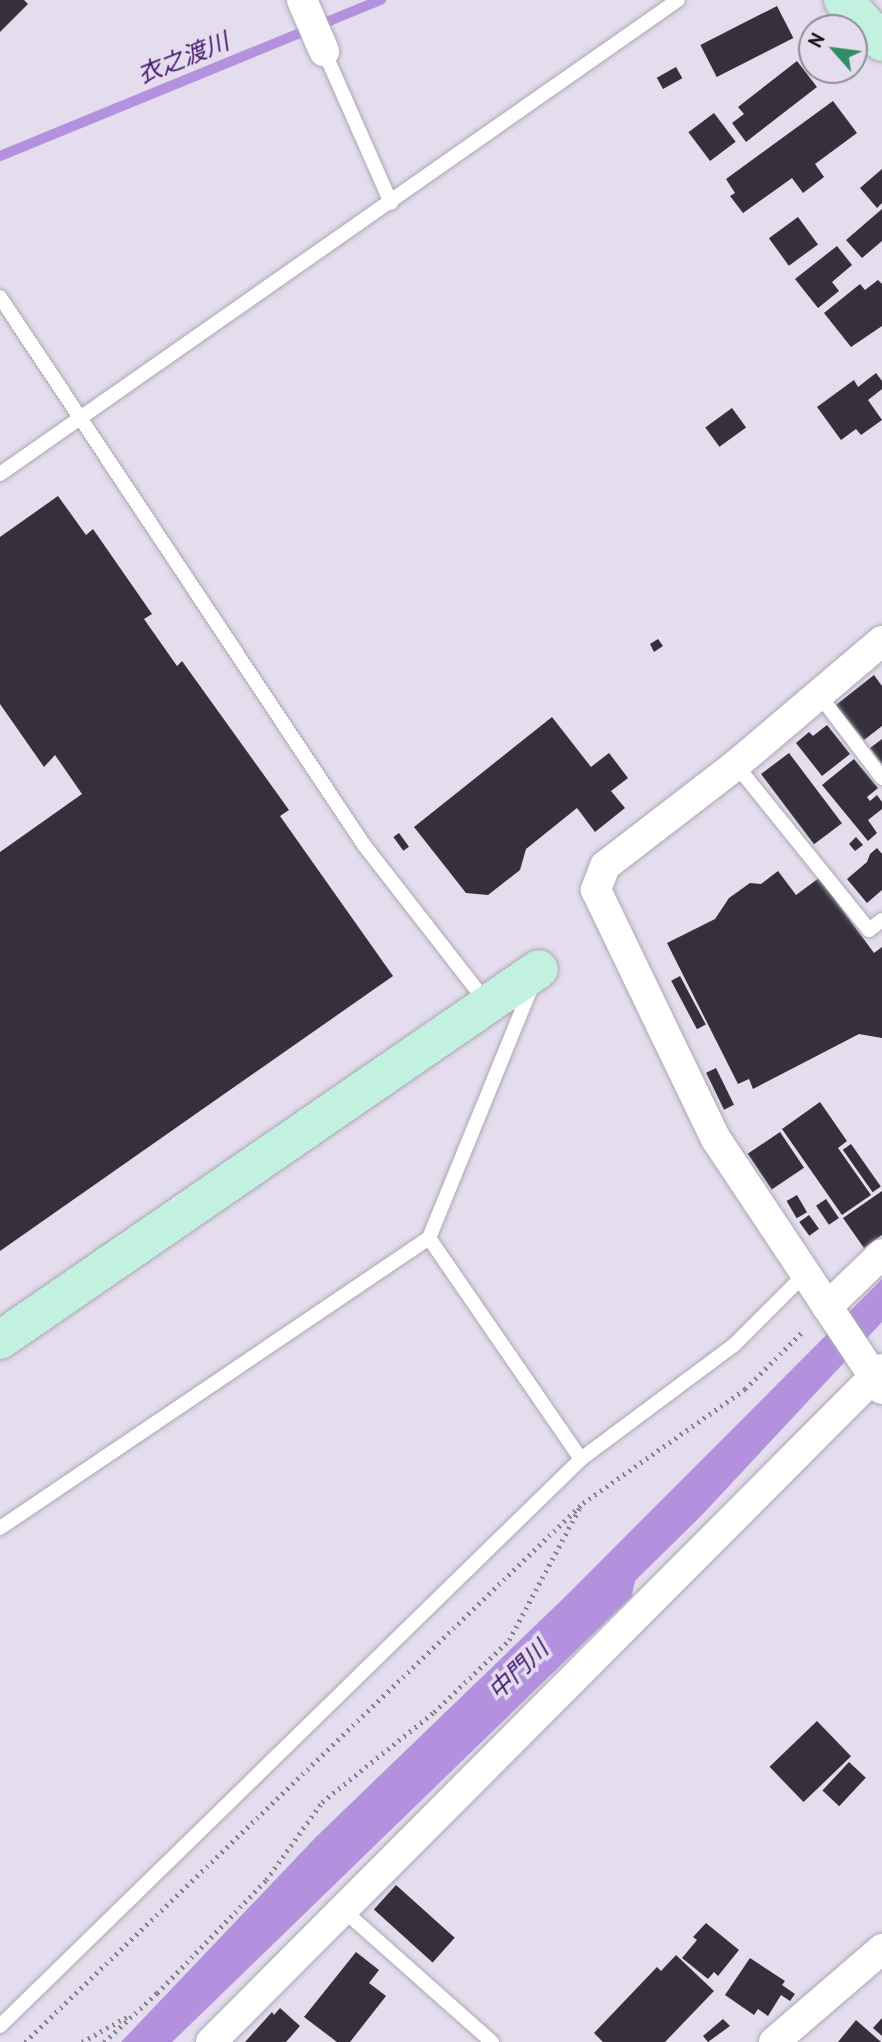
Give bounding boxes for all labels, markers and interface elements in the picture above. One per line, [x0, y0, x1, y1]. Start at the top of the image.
north arrow [798, 14, 868, 84]
water label: 衣之渡川 [133, 27, 233, 89]
text: N [803, 29, 830, 51]
water label: 中門川 [482, 1635, 554, 1705]

